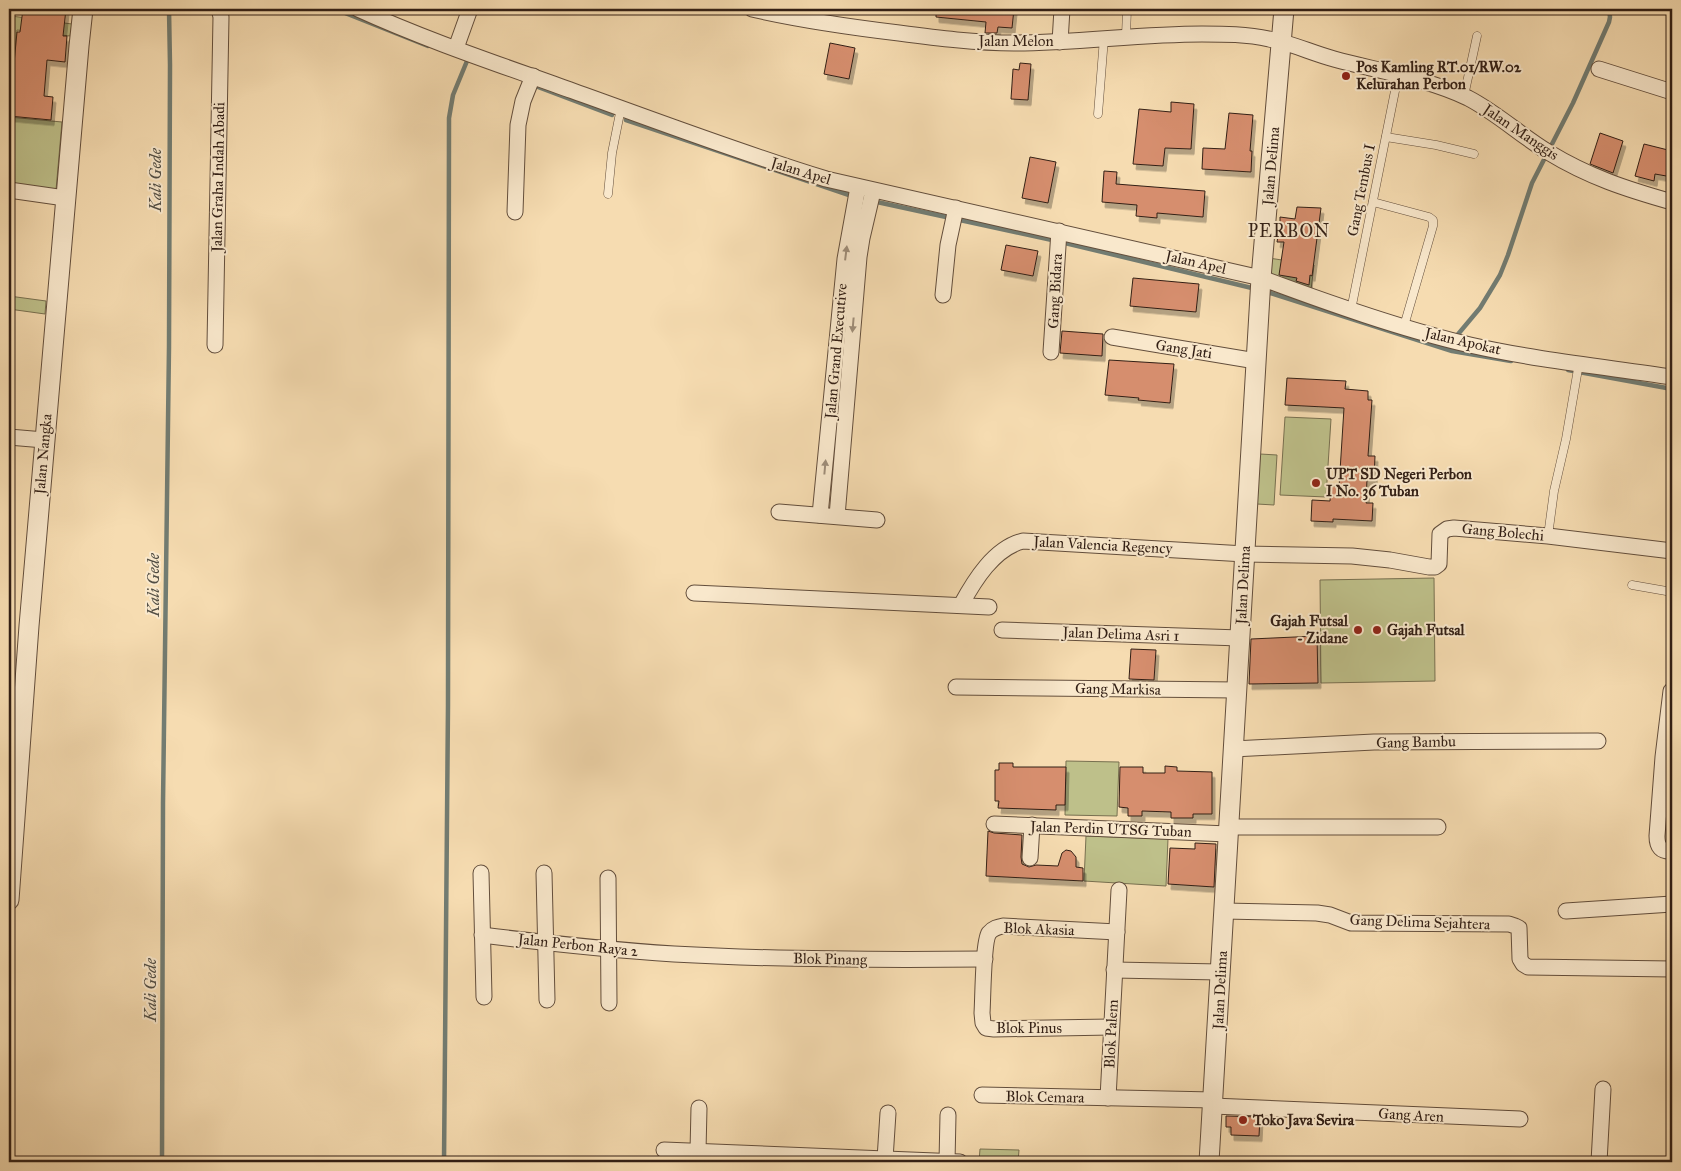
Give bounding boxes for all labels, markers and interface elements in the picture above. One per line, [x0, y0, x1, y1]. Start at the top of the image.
street label: Jalan Melon [976, 32, 1054, 51]
place label: Pos Kamling RT.01/RW.02 Kelurahan Perbon [1356, 58, 1522, 93]
marker: Pos Kamling RT.01/RW.02 Kelurahan Perbon [1340, 70, 1352, 82]
street label: Jalan Manggis [1478, 99, 1562, 165]
street label: Jalan Graha Indah Abadi [208, 102, 229, 254]
street label: Jalan Delima [1258, 125, 1284, 208]
street label: Gang Tembus I [1343, 142, 1379, 238]
water label: Kali Gede [146, 147, 165, 213]
street label: Jalan Apel [767, 153, 834, 190]
district label: PERBON [1248, 220, 1330, 242]
one-way arrow [842, 244, 850, 260]
street label: Jalan Apel [1162, 246, 1229, 279]
street label: Gang Bidara [1044, 252, 1066, 329]
street label: Jalan Grand Executive [821, 283, 852, 422]
one-way arrow [849, 317, 857, 333]
street label: Jalan Apokat [1421, 323, 1503, 360]
street label: Gang Jati [1154, 336, 1214, 363]
street label: Jalan Nangka [30, 412, 57, 497]
one-way arrow [821, 458, 829, 474]
place label: UPT SD Negeri Perbon I No. 36 Tuban [1326, 465, 1473, 501]
marker: UPT SD Negeri Perbon I No. 36 Tuban [1310, 477, 1322, 489]
street label: Gang Bolechi [1461, 519, 1545, 545]
street label: Jalan Valencia Regency [1031, 532, 1174, 559]
street label: Jalan Delima [1232, 544, 1255, 627]
water label: Kali Gede [144, 552, 163, 618]
place label: Gajah Futsal - Zidane [1270, 612, 1349, 647]
place label: Gajah Futsal [1387, 621, 1466, 640]
street label: Jalan Delima Asri 1 [1060, 623, 1180, 646]
marker: Gajah Futsal - Zidane [1352, 624, 1364, 636]
marker: Gajah Futsal [1371, 624, 1383, 636]
street label: Gang Markisa [1075, 679, 1162, 699]
street label: Gang Bambu [1376, 732, 1456, 752]
street label: Jalan Perdin UTSG Tuban [1028, 817, 1192, 842]
street label: Gang Delima Sejahtera [1349, 911, 1491, 933]
street label: Blok Akasia [1003, 919, 1075, 939]
street label: Jalan Perbon Raya 2 [515, 930, 640, 961]
street label: Blok Pinang [793, 949, 868, 969]
street label: Jalan Delima [1209, 949, 1232, 1032]
water label: Kali Gede [141, 957, 160, 1023]
street label: Blok Palem [1100, 999, 1122, 1069]
street label: Blok Pinus [996, 1019, 1062, 1037]
street label: Blok Cemara [1005, 1087, 1085, 1107]
street label: Gang Aren [1378, 1104, 1444, 1126]
place label: Toko Java Sevira [1252, 1111, 1355, 1130]
marker: Toko Java Sevira [1237, 1114, 1249, 1126]

